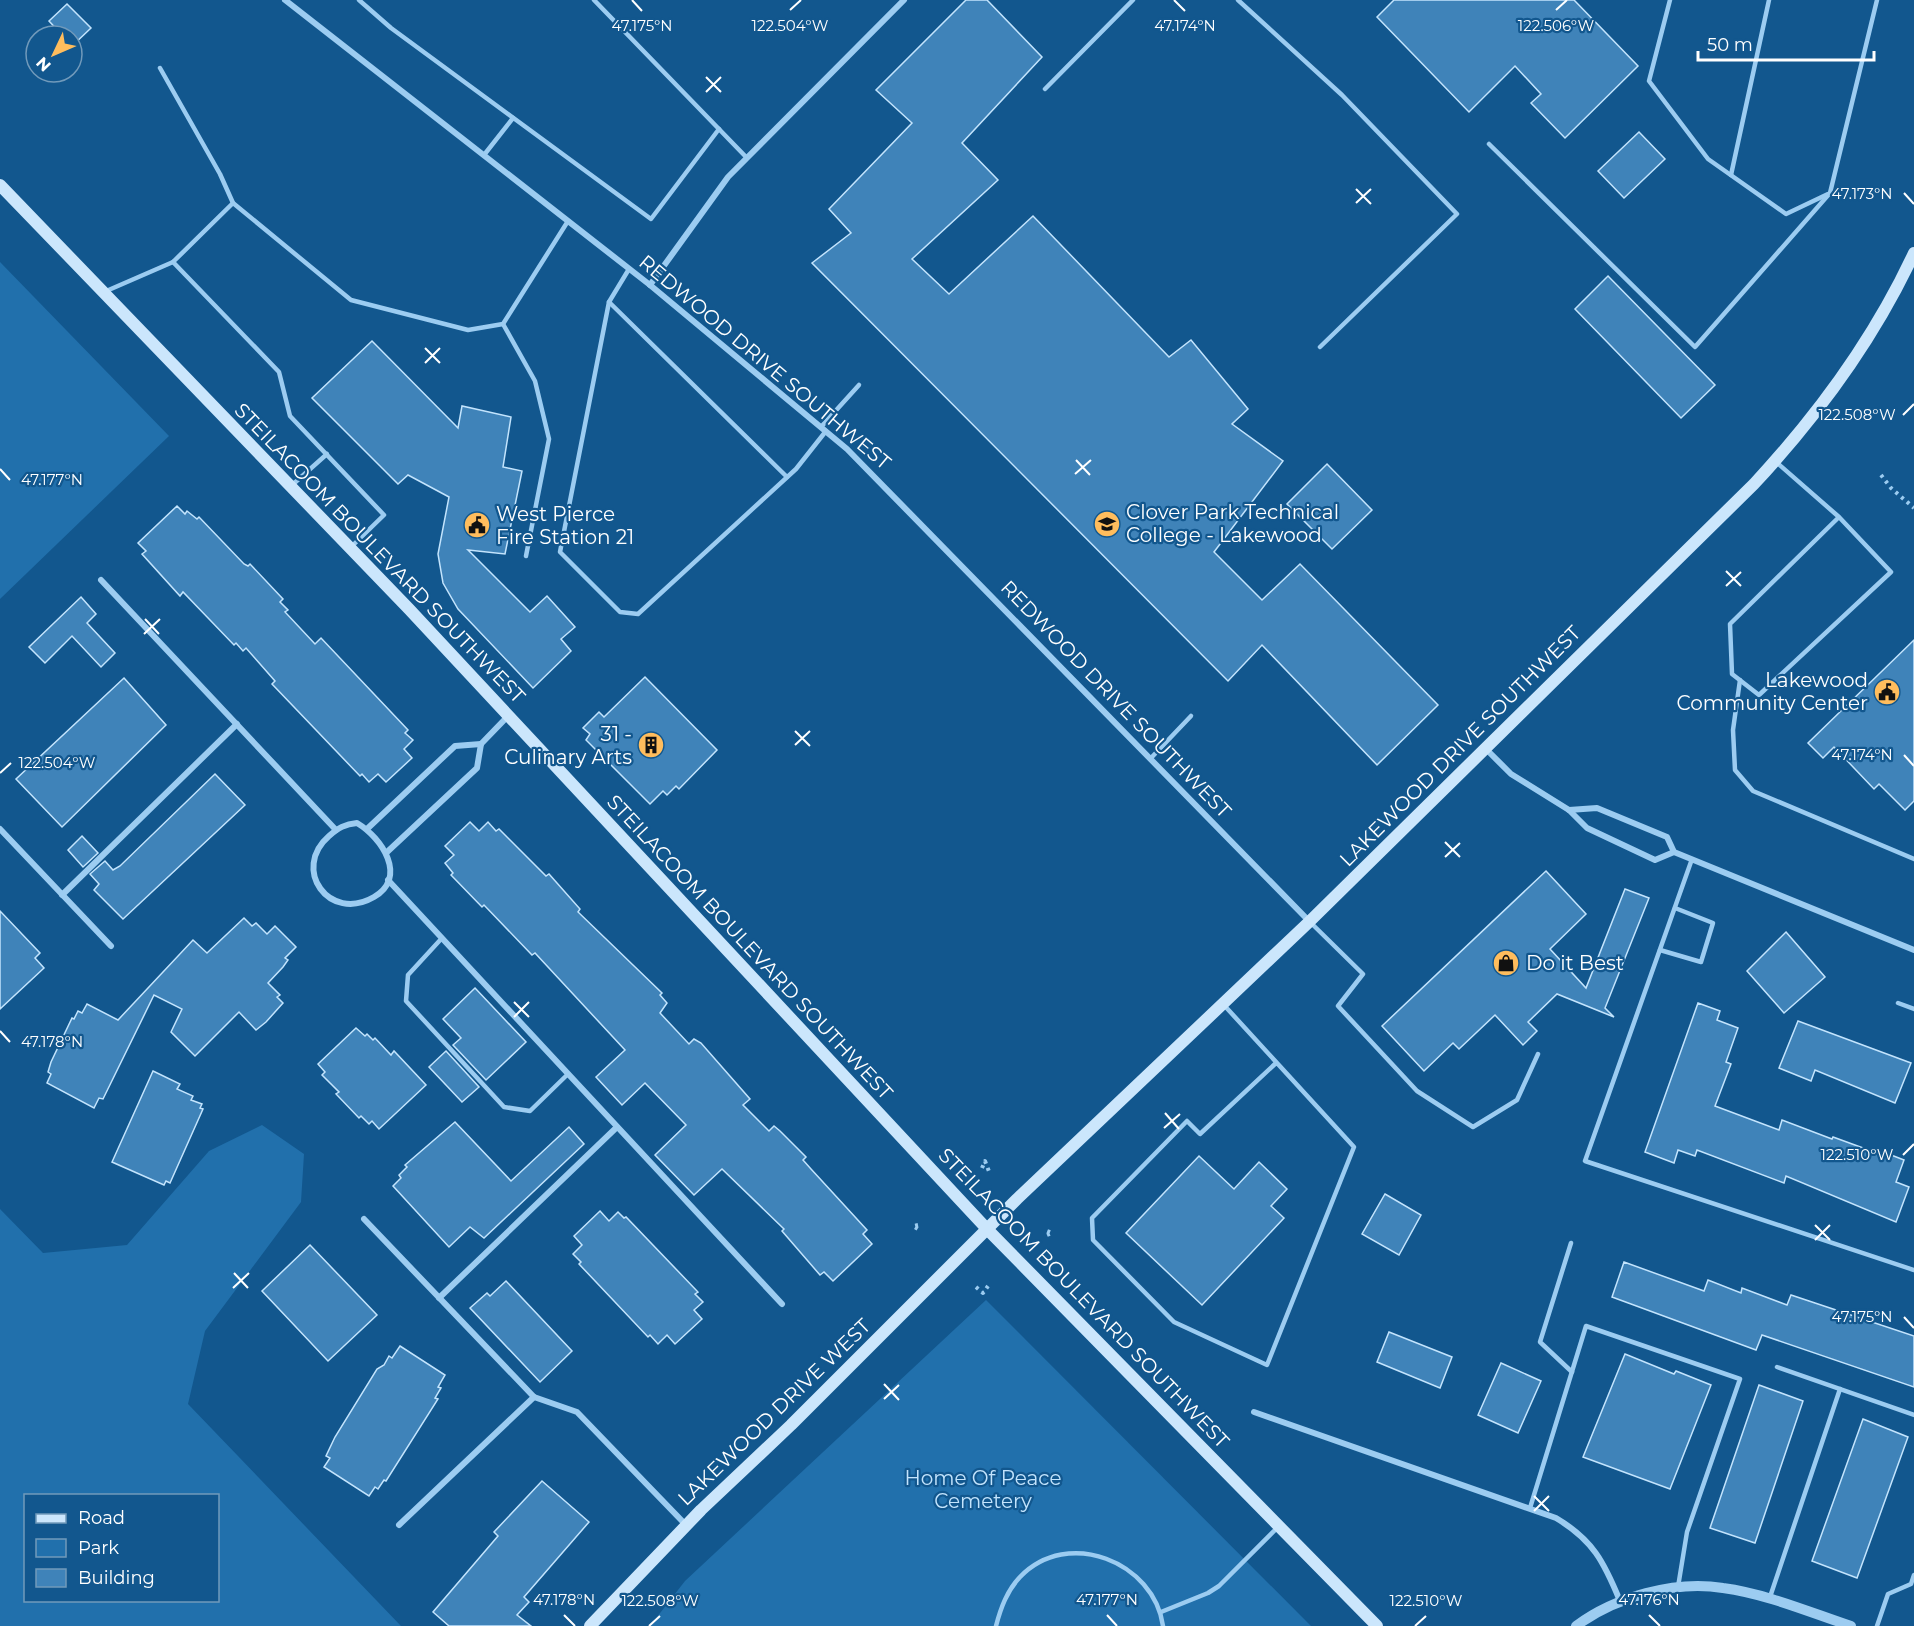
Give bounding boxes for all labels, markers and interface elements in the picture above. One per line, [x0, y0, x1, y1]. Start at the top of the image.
text: 47.175°N [612, 16, 672, 35]
text: 122.504°W [751, 16, 829, 35]
text: 47.174°N [1154, 16, 1216, 35]
text: 122.506°W [1518, 16, 1595, 35]
north arrow [24, 24, 84, 84]
scale bar [1698, 24, 1874, 62]
text: 50 m [1707, 34, 1753, 56]
text: N [32, 53, 55, 75]
text: 47.173°N [1831, 184, 1893, 203]
street label: REDWOOD DRIVE SOUTHWEST [634, 250, 896, 475]
street label: STEILACOOM BOULEVARD SOUTHWEST [230, 398, 531, 708]
text: 122.508°W [1818, 405, 1896, 424]
text: 47.177°N [21, 470, 83, 489]
place label: Clover Park Technical College - Lakewood [1126, 500, 1339, 547]
place label: West Pierce Fire Station 21 [496, 502, 634, 549]
school or university icon: Clover Park Technical College - Lakewood [1092, 509, 1122, 539]
public building icon: West Pierce Fire Station 21 [462, 510, 492, 540]
street label: REDWOOD DRIVE SOUTHWEST [996, 575, 1236, 823]
street label: LAKEWOOD DRIVE SOUTHWEST [1335, 620, 1586, 871]
place label: Lakewood Community Center [1676, 668, 1868, 715]
public building icon: Lakewood Community Center [1872, 677, 1902, 707]
place label: 31 - Culinary Arts [504, 722, 632, 769]
building icon: 31 - Culinary Arts [636, 730, 666, 760]
text: 47.174°N [1831, 745, 1893, 764]
text: 122.504°W [18, 753, 96, 772]
street label: STEILACOOM BOULEVARD SOUTHWEST [602, 790, 898, 1105]
shop icon: Do it Best [1491, 948, 1521, 978]
place label: Do it Best [1526, 951, 1624, 975]
text: 47.178°N [21, 1032, 83, 1051]
street label: STEILACOOM BOULEVARD SOUTHWEST [934, 1143, 1235, 1453]
text: 122.510°W [1820, 1145, 1894, 1164]
text: 47.175°N [1832, 1307, 1892, 1326]
street label: LAKEWOOD DRIVE WEST [673, 1313, 876, 1510]
park label: Home Of Peace Cemetery [905, 1466, 1062, 1513]
legend [24, 1494, 219, 1602]
text: Road [78, 1507, 125, 1529]
text: Park [78, 1537, 119, 1559]
text: Building [78, 1567, 155, 1589]
text: 47.178°N [533, 1590, 595, 1609]
text: 47.177°N [1076, 1590, 1138, 1609]
text: 47.176°N [1618, 1590, 1680, 1609]
text: 122.508°W [621, 1591, 699, 1610]
text: 122.510°W [1389, 1591, 1463, 1610]

